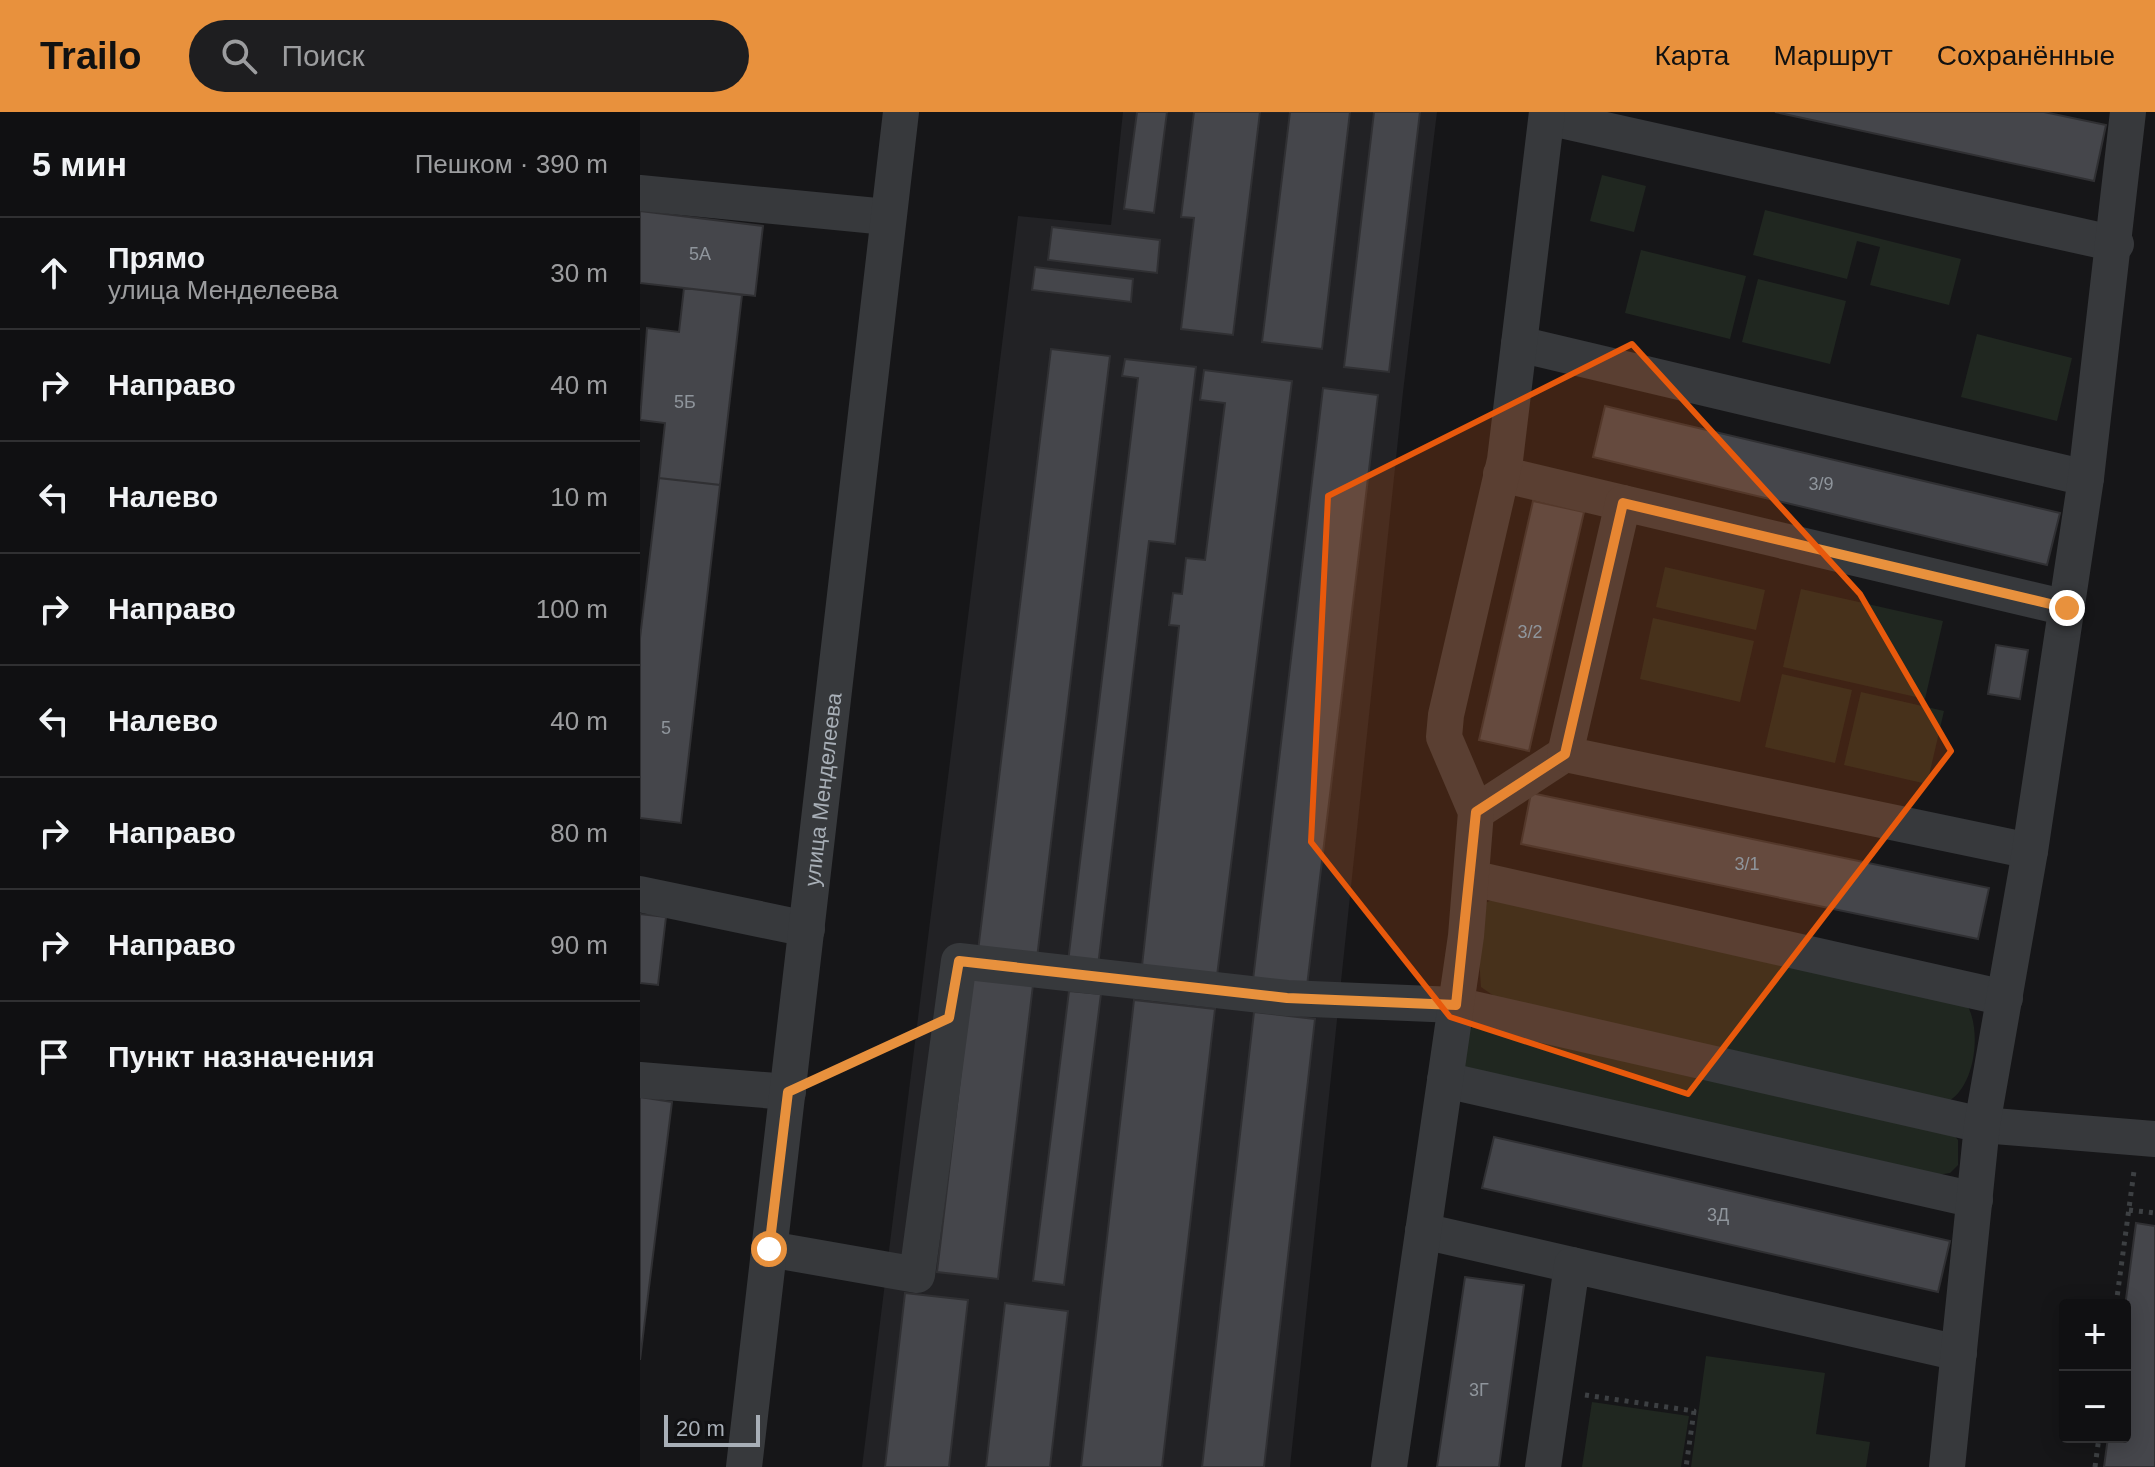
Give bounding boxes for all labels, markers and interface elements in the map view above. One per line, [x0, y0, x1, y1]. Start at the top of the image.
search box [189, 20, 749, 92]
icon: search [217, 34, 261, 78]
text: Trailo [40, 35, 141, 77]
text: Поиск [281, 39, 365, 72]
text: Карта [1654, 40, 1729, 71]
text: Маршрут [1773, 40, 1893, 71]
text: Сохранённые [1937, 40, 2115, 71]
text: 5 мин [32, 145, 127, 183]
text: Пешком · 390 m [415, 149, 608, 179]
text: Прямо [108, 241, 205, 274]
house number: 5А [689, 244, 711, 264]
icon: ahead [32, 251, 76, 295]
text: 30 m [550, 258, 608, 288]
text: улица Менделеева [108, 275, 338, 305]
icon: right [32, 363, 76, 407]
text: Направо [108, 368, 236, 401]
text: 40 m [550, 370, 608, 400]
house number: 5Б [674, 392, 696, 412]
house number: 3/9 [1808, 474, 1834, 494]
icon: left [32, 475, 76, 519]
text: Налево [108, 480, 218, 513]
text: 10 m [550, 482, 608, 512]
icon: right [32, 587, 76, 631]
route end [2049, 590, 2085, 626]
text: Направо [108, 592, 236, 625]
text: 100 m [536, 594, 608, 624]
house number: 3/2 [1517, 622, 1543, 642]
street label: улица Менделеева [799, 690, 846, 888]
icon: left [32, 699, 76, 743]
text: Налево [108, 704, 218, 737]
text: 40 m [550, 706, 608, 736]
house number: 5 [661, 718, 671, 738]
icon: right [32, 811, 76, 855]
text: Направо [108, 816, 236, 849]
text: 80 m [550, 818, 608, 848]
house number: 3/1 [1734, 854, 1760, 874]
icon: right [32, 923, 76, 967]
text: Направо [108, 928, 236, 961]
text: 90 m [550, 930, 608, 960]
icon: arrive [32, 1035, 76, 1079]
text: Пункт назначения [108, 1040, 375, 1073]
house number: 3Д [1707, 1205, 1729, 1225]
route start [751, 1231, 787, 1267]
map controls [2059, 1299, 2131, 1443]
button: + [2059, 1299, 2131, 1371]
button: − [2059, 1371, 2131, 1443]
house number: 3Г [1469, 1380, 1489, 1400]
scale bar [664, 1411, 760, 1447]
text: 20 m [676, 1416, 725, 1441]

